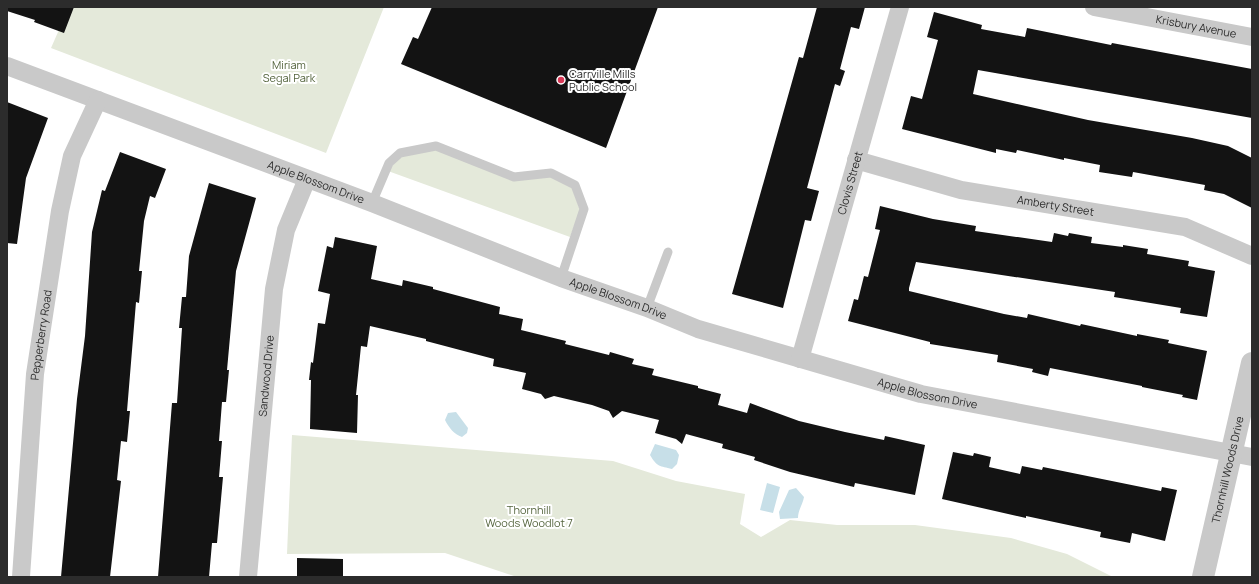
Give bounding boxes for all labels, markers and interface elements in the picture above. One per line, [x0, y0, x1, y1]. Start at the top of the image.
street label: Krisbury Avenue [1155, 11, 1238, 41]
park label: Miriam Segal Park [263, 57, 316, 85]
place label: Carrville Mills Public School [569, 66, 637, 94]
marker: Carrville Mills Public School [556, 75, 566, 85]
street label: Clovis Street [833, 149, 866, 216]
street label: Apple Blossom Drive [266, 156, 367, 207]
street label: Amberty Street [1016, 191, 1095, 219]
street label: Apple Blossom Drive [568, 274, 670, 323]
street label: Pepperberry Road [27, 289, 55, 381]
street label: Sandwood Drive [255, 334, 277, 417]
street label: Apple Blossom Drive [876, 374, 980, 412]
street label: Thornhill Woods Drive [1208, 414, 1247, 525]
park label: Thornhill Woods Woodlot 7 [485, 502, 573, 530]

